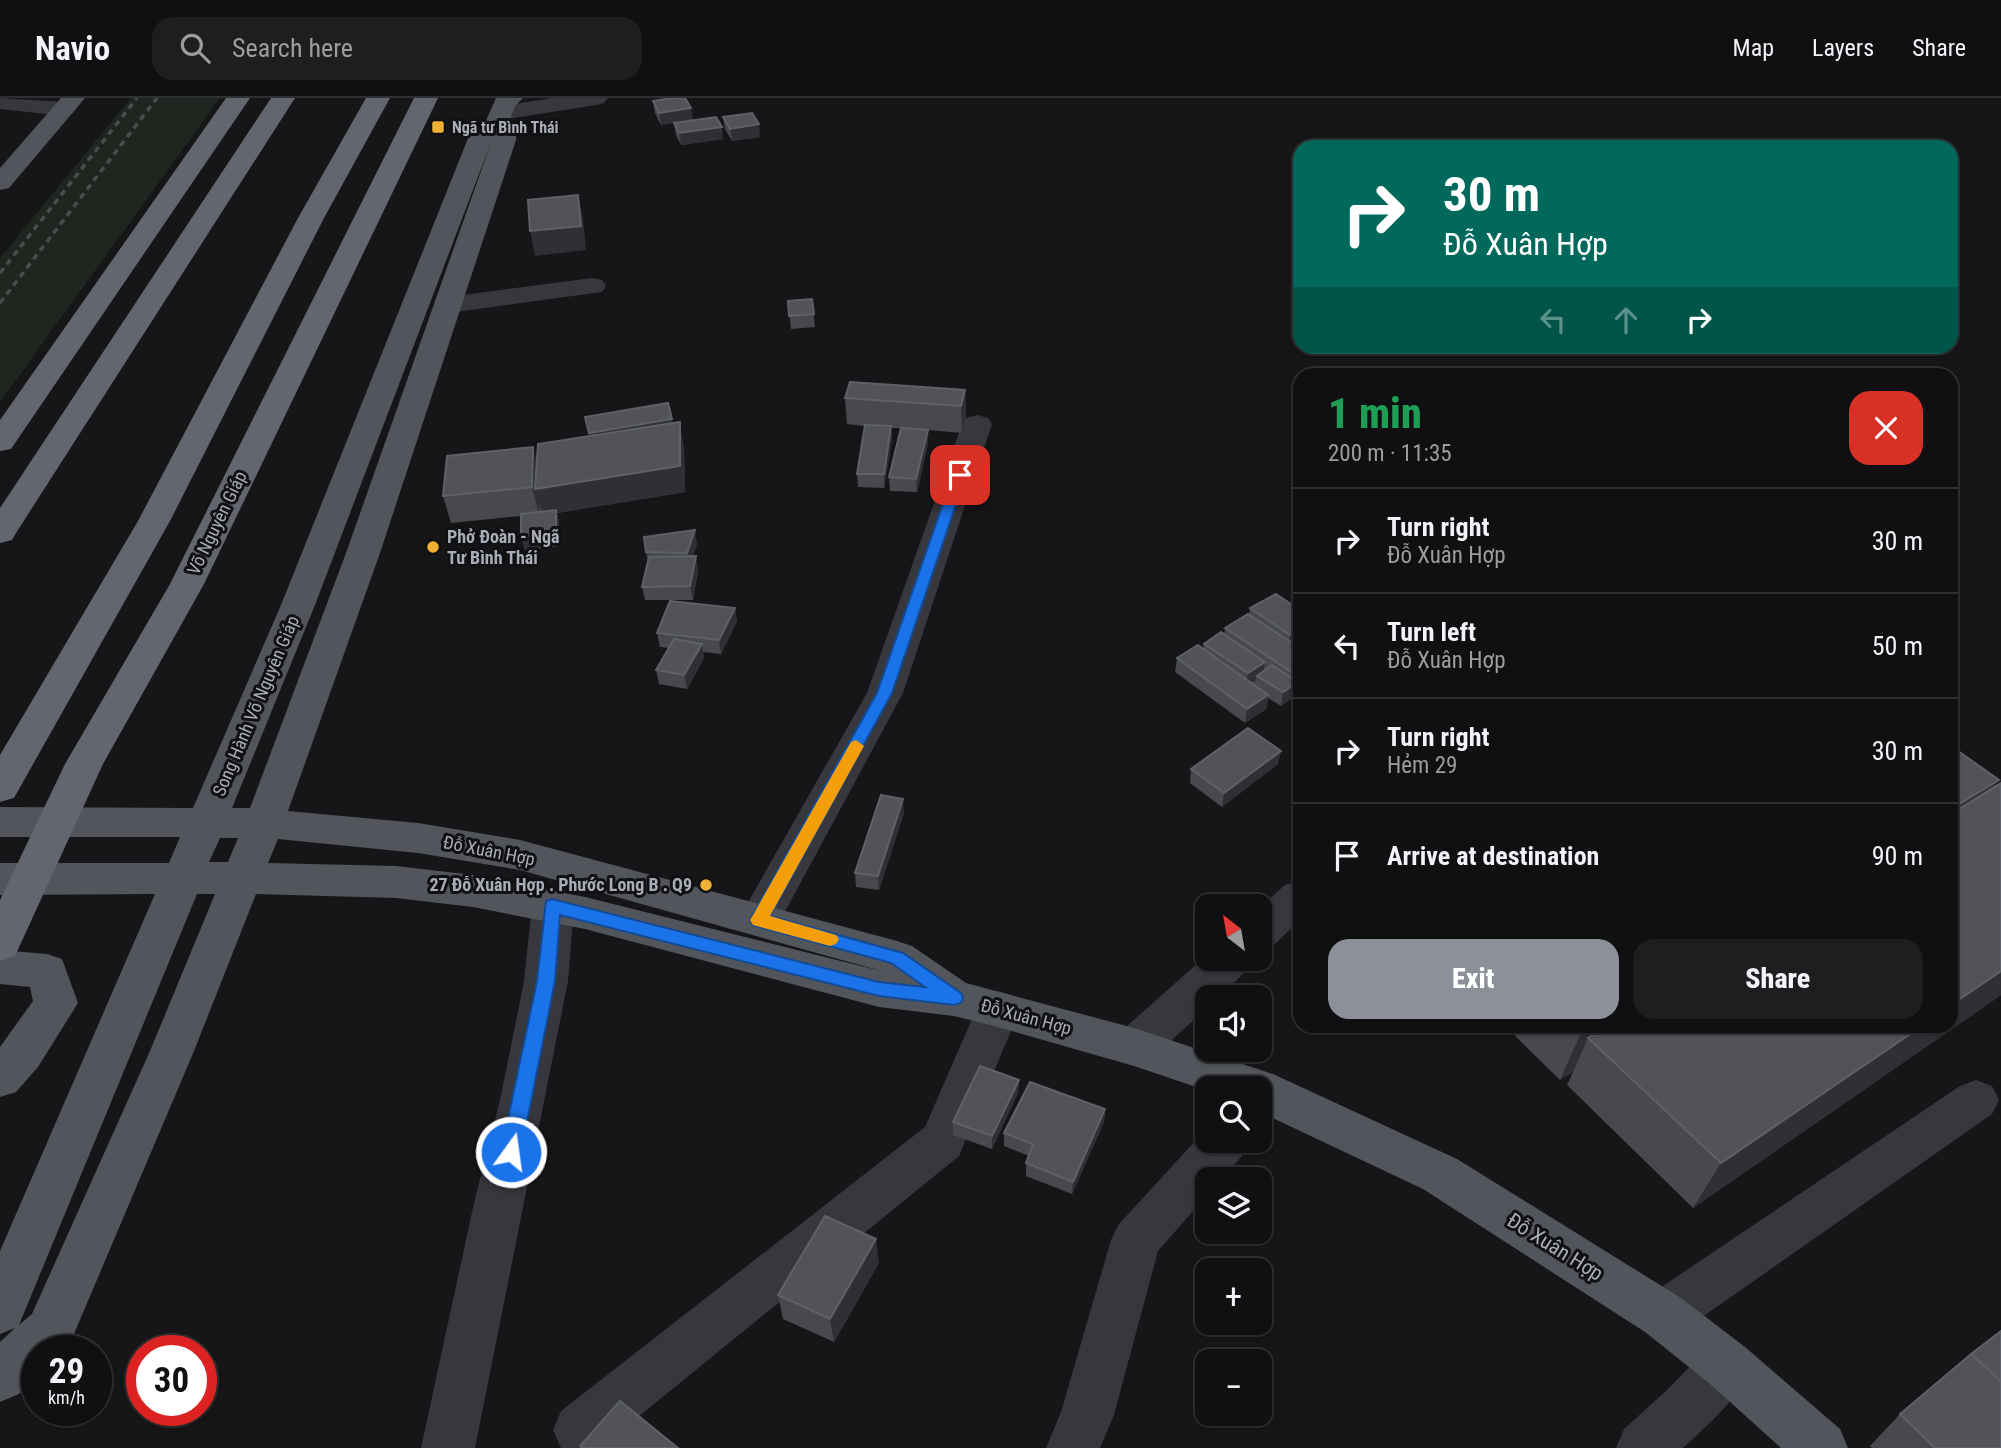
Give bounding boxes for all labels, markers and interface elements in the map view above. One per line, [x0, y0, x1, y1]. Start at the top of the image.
search box [152, 17, 642, 80]
text: Navio [35, 29, 110, 68]
icon: search [176, 29, 214, 67]
text: Search here [232, 33, 353, 63]
text: Map [1733, 34, 1774, 62]
text: Layers [1812, 34, 1874, 62]
text: Share [1912, 34, 1966, 62]
place label: Ngã tư Bình Thái [452, 118, 559, 137]
marker: Ngã tư Bình Thái [430, 119, 446, 135]
text: 30 m [1443, 166, 1540, 223]
icon: right [1328, 168, 1419, 259]
text: Đỗ Xuân Hợp [1443, 225, 1608, 263]
icon: left [1534, 301, 1572, 339]
icon: ahead [1607, 301, 1645, 339]
icon: right [1680, 301, 1718, 339]
text: 1 min [1328, 389, 1422, 438]
button: close [1849, 391, 1923, 465]
text: 200 m · 11:35 [1328, 440, 1452, 467]
pin [930, 445, 990, 505]
icon: arrive [941, 456, 979, 494]
street label: Võ Nguyên Giáp [182, 468, 251, 578]
text: Turn right [1387, 512, 1489, 542]
icon: right [1328, 522, 1366, 560]
place label: Phở Đoàn - Ngã Tư Bình Thái [447, 526, 560, 568]
text: 30 m [1872, 526, 1923, 556]
marker: Phở Đoàn - Ngã Tư Bình Thái [425, 539, 441, 555]
text: Đỗ Xuân Hợp [1387, 542, 1505, 569]
street label: Song Hành Võ Nguyên Giáp [208, 612, 303, 799]
text: Turn left [1387, 617, 1476, 647]
icon: left [1328, 627, 1366, 665]
text: 50 m [1872, 631, 1923, 661]
text: Đỗ Xuân Hợp [1387, 647, 1505, 674]
text: Turn right [1387, 722, 1489, 752]
icon: right [1328, 732, 1366, 770]
text: 30 m [1872, 736, 1923, 766]
text: Hẻm 29 [1387, 752, 1457, 779]
street label: Đỗ Xuân Hợp [442, 831, 537, 870]
icon: arrive [1328, 837, 1366, 875]
text: Arrive at destination [1387, 841, 1599, 871]
text: 90 m [1872, 841, 1923, 871]
place label: 27 Đỗ Xuân Hợp . Phước Long B . Q9 [429, 874, 692, 895]
marker: 27 Đỗ Xuân Hợp . Phước Long B . Q9 [698, 877, 714, 893]
north arrow [1195, 894, 1272, 971]
map controls [1195, 894, 1272, 1426]
button: Exit [1328, 939, 1619, 1019]
button: Share [1633, 939, 1923, 1019]
button: sound [1195, 985, 1272, 1062]
street label: Đỗ Xuân Hợp [979, 994, 1074, 1039]
button: search [1195, 1076, 1272, 1153]
position arrow [474, 1115, 548, 1189]
button: layers [1195, 1167, 1272, 1244]
street label: Đỗ Xuân Hợp [1503, 1208, 1607, 1286]
button: + [1195, 1258, 1272, 1335]
speed limit sign: 30 [126, 1335, 217, 1426]
button: − [1195, 1349, 1272, 1426]
text: 29 [49, 1351, 84, 1392]
text: km/h [48, 1387, 85, 1408]

